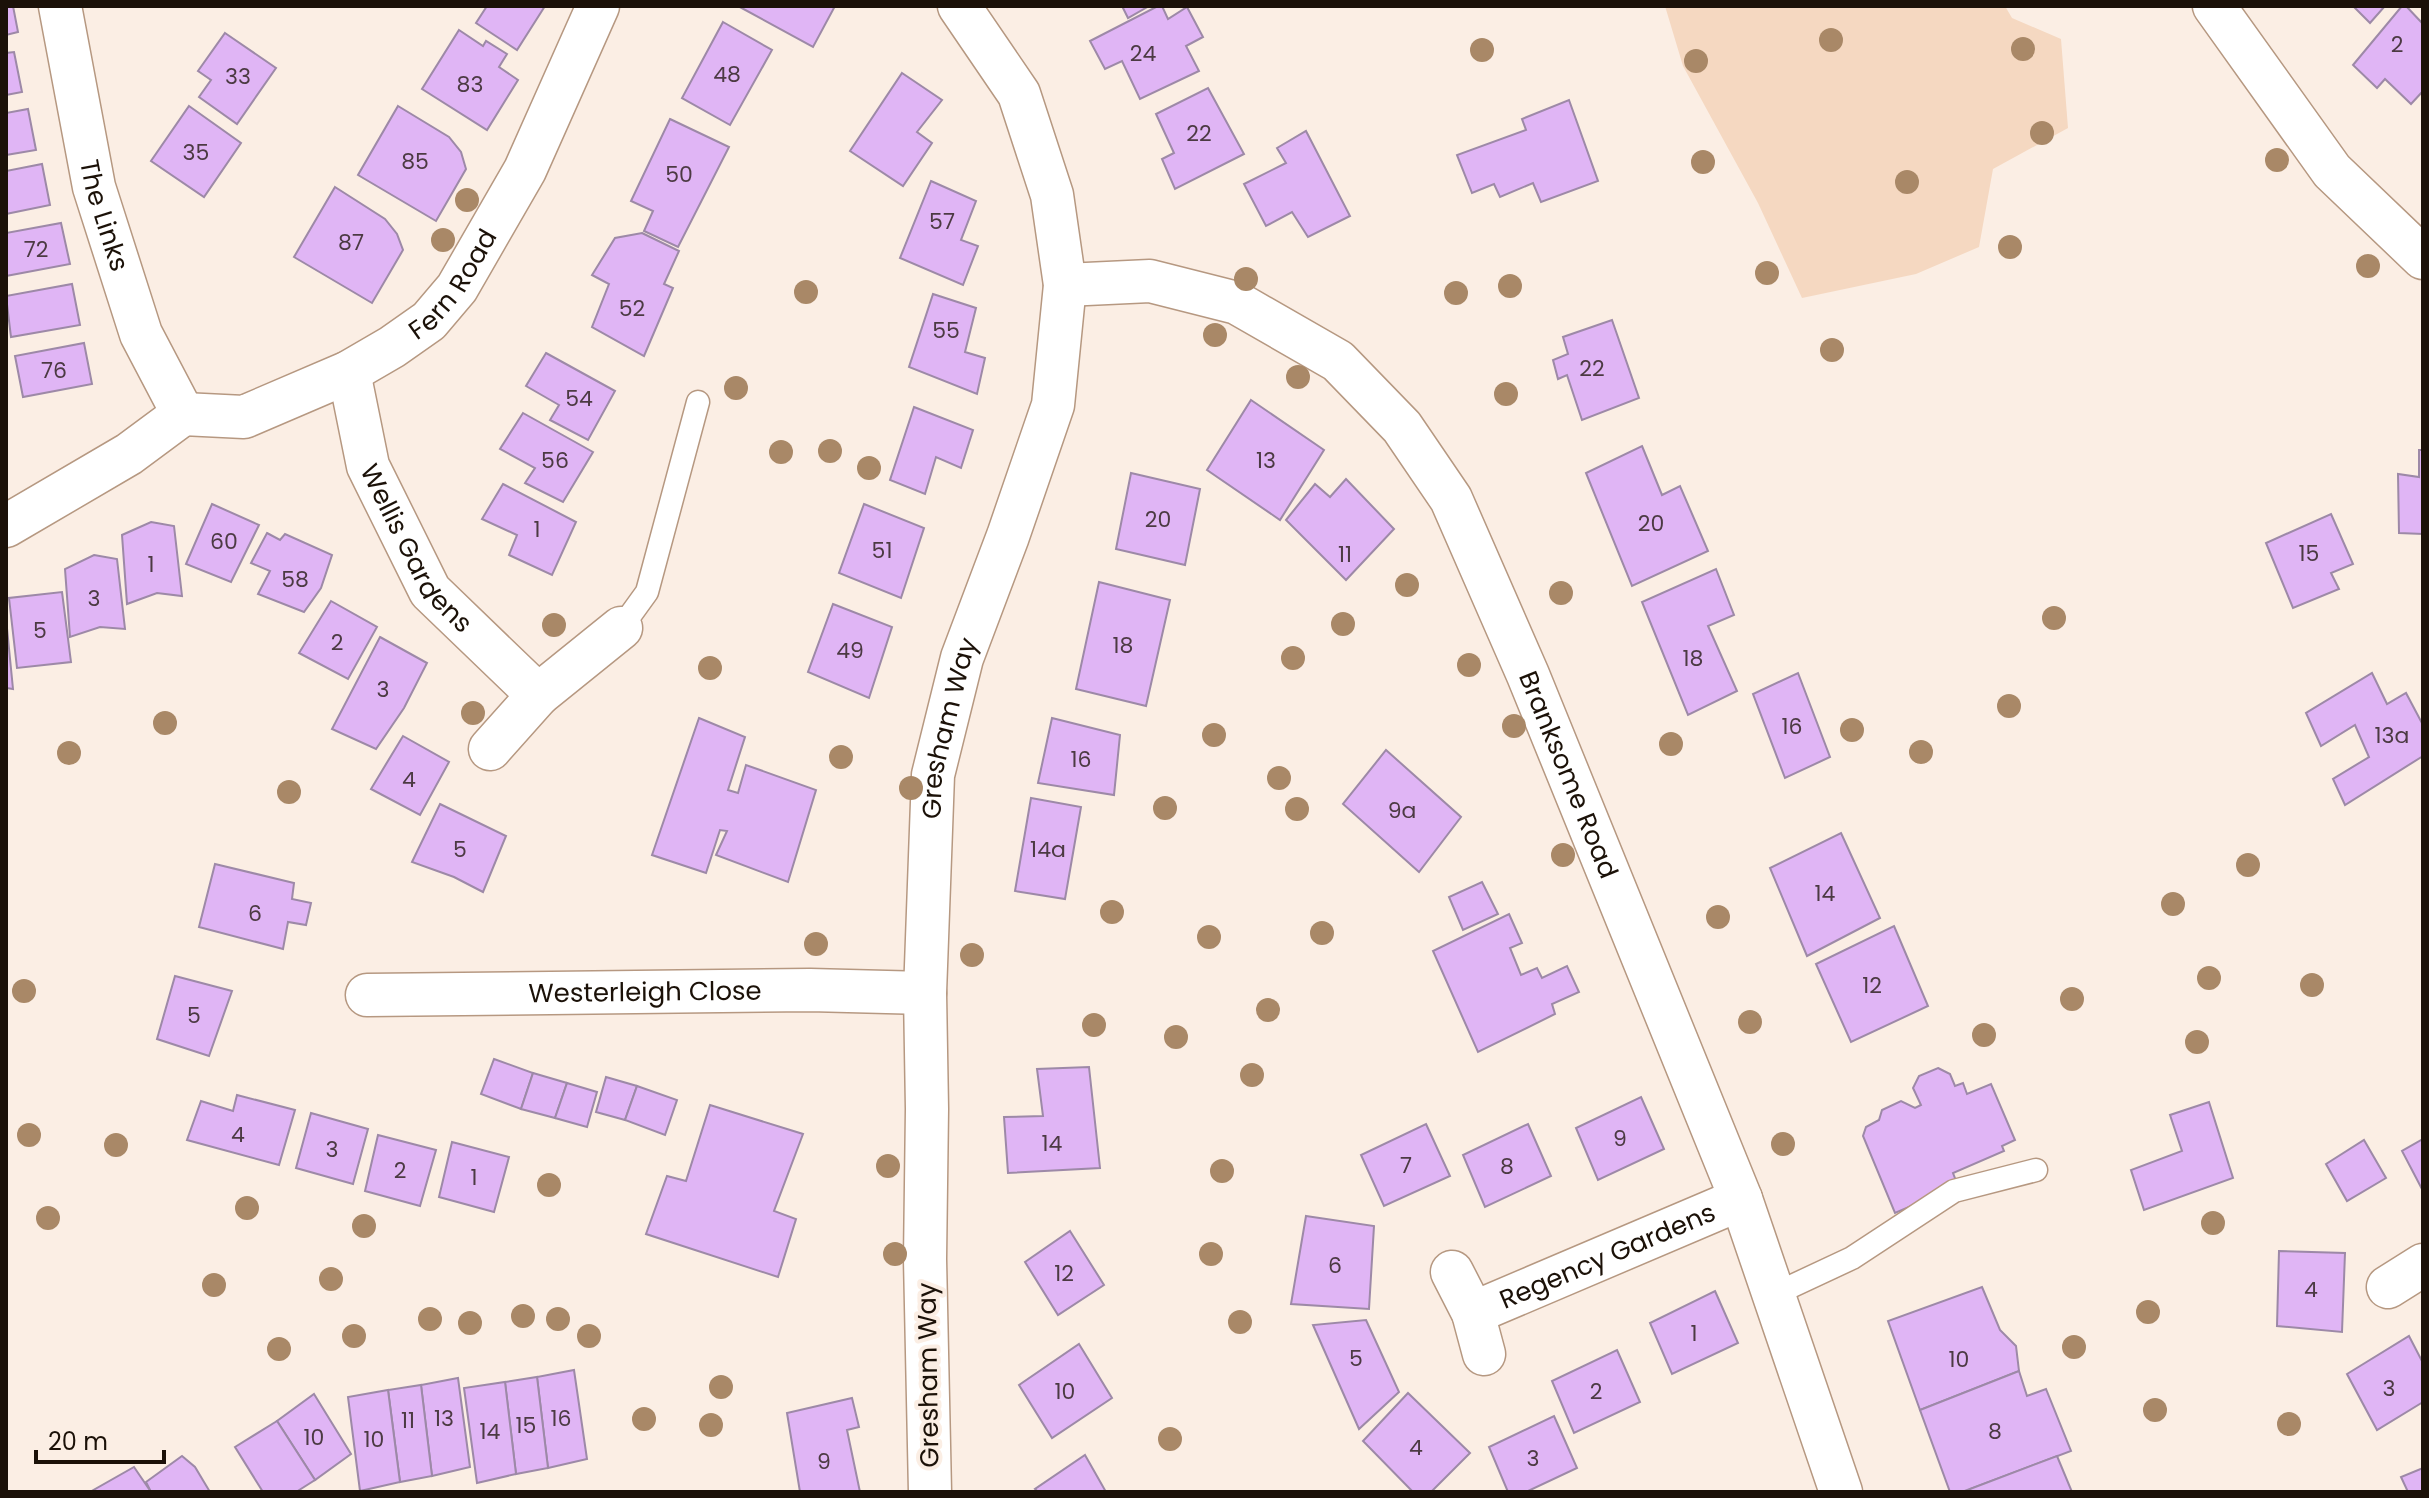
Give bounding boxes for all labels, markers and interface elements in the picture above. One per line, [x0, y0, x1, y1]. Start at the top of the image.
house number: 2 [2391, 29, 2403, 60]
house number: 24 [1130, 38, 1156, 69]
house number: 48 [713, 59, 741, 90]
house number: 33 [225, 61, 251, 92]
house number: 83 [457, 69, 483, 100]
house number: 22 [1186, 118, 1212, 149]
house number: 35 [183, 137, 209, 168]
house number: 85 [401, 146, 429, 177]
street label: The Links [71, 156, 138, 276]
house number: 50 [665, 159, 693, 190]
house number: 57 [929, 206, 955, 237]
street label: Fern Road [401, 222, 505, 348]
house number: 87 [338, 227, 364, 258]
house number: 72 [24, 234, 48, 265]
house number: 52 [619, 293, 645, 324]
house number: 55 [932, 315, 960, 346]
house number: 22 [1579, 353, 1605, 384]
house number: 76 [41, 355, 67, 386]
house number: 54 [565, 383, 593, 414]
house number: 56 [541, 445, 569, 476]
house number: 13 [1256, 445, 1276, 476]
street label: Wellis Gardens [352, 458, 481, 641]
house number: 20 [1145, 504, 1171, 535]
house number: 20 [1638, 508, 1664, 539]
house number: 1 [533, 514, 541, 545]
house number: 60 [210, 526, 238, 557]
house number: 51 [872, 535, 892, 566]
house number: 15 [2299, 538, 2319, 569]
house number: 11 [1338, 539, 1352, 570]
house number: 1 [147, 549, 155, 580]
house number: 58 [281, 564, 309, 595]
house number: 3 [88, 583, 100, 614]
house number: 5 [33, 615, 47, 646]
house number: 2 [331, 627, 343, 658]
house number: 18 [1113, 630, 1133, 661]
street label: Gresham Way [913, 632, 986, 819]
house number: 49 [836, 635, 864, 666]
house number: 18 [1683, 643, 1703, 674]
street label: Branksome Road [1510, 666, 1627, 884]
house number: 3 [377, 674, 389, 705]
house number: 16 [1781, 711, 1803, 742]
house number: 13a [2375, 720, 2409, 751]
house number: 16 [1070, 744, 1092, 775]
house number: 4 [402, 764, 416, 795]
house number: 9a [1388, 795, 1416, 826]
house number: 5 [453, 834, 467, 865]
house number: 14a [1030, 834, 1066, 865]
house number: 14 [1815, 878, 1836, 909]
house number: 6 [248, 898, 262, 929]
house number: 12 [1862, 970, 1882, 1001]
street label: Westerleigh Close [528, 973, 762, 1011]
house number: 5 [187, 1000, 201, 1031]
house number: 4 [231, 1119, 245, 1150]
house number: 9 [1613, 1123, 1627, 1154]
house number: 14 [1042, 1128, 1063, 1159]
house number: 3 [326, 1134, 338, 1165]
house number: 7 [1400, 1150, 1412, 1181]
house number: 8 [1500, 1151, 1514, 1182]
house number: 2 [394, 1155, 406, 1186]
house number: 1 [470, 1162, 478, 1193]
street label: Regency Gardens [1494, 1194, 1721, 1318]
house number: 6 [1328, 1250, 1342, 1281]
house number: 12 [1054, 1258, 1074, 1289]
house number: 4 [2304, 1274, 2318, 1305]
street label: Gresham Way [908, 1282, 948, 1468]
house number: 1 [1690, 1318, 1698, 1349]
house number: 5 [1349, 1343, 1363, 1374]
house number: 10 [1949, 1344, 1969, 1375]
house number: 3 [2383, 1373, 2395, 1404]
house number: 10 [1055, 1376, 1075, 1407]
house number: 2 [1590, 1376, 1602, 1407]
house number: 13 [434, 1403, 454, 1434]
house number: 16 [550, 1403, 572, 1434]
house number: 11 [401, 1405, 415, 1436]
house number: 15 [516, 1410, 536, 1441]
scale bar [36, 1414, 164, 1464]
house number: 14 [480, 1416, 501, 1447]
house number: 8 [1988, 1416, 2002, 1447]
house number: 10 [304, 1422, 324, 1453]
house number: 10 [364, 1424, 384, 1455]
text: 20 m [48, 1425, 108, 1458]
house number: 4 [1409, 1432, 1423, 1463]
house number: 3 [1527, 1443, 1539, 1474]
house number: 9 [817, 1446, 831, 1477]

